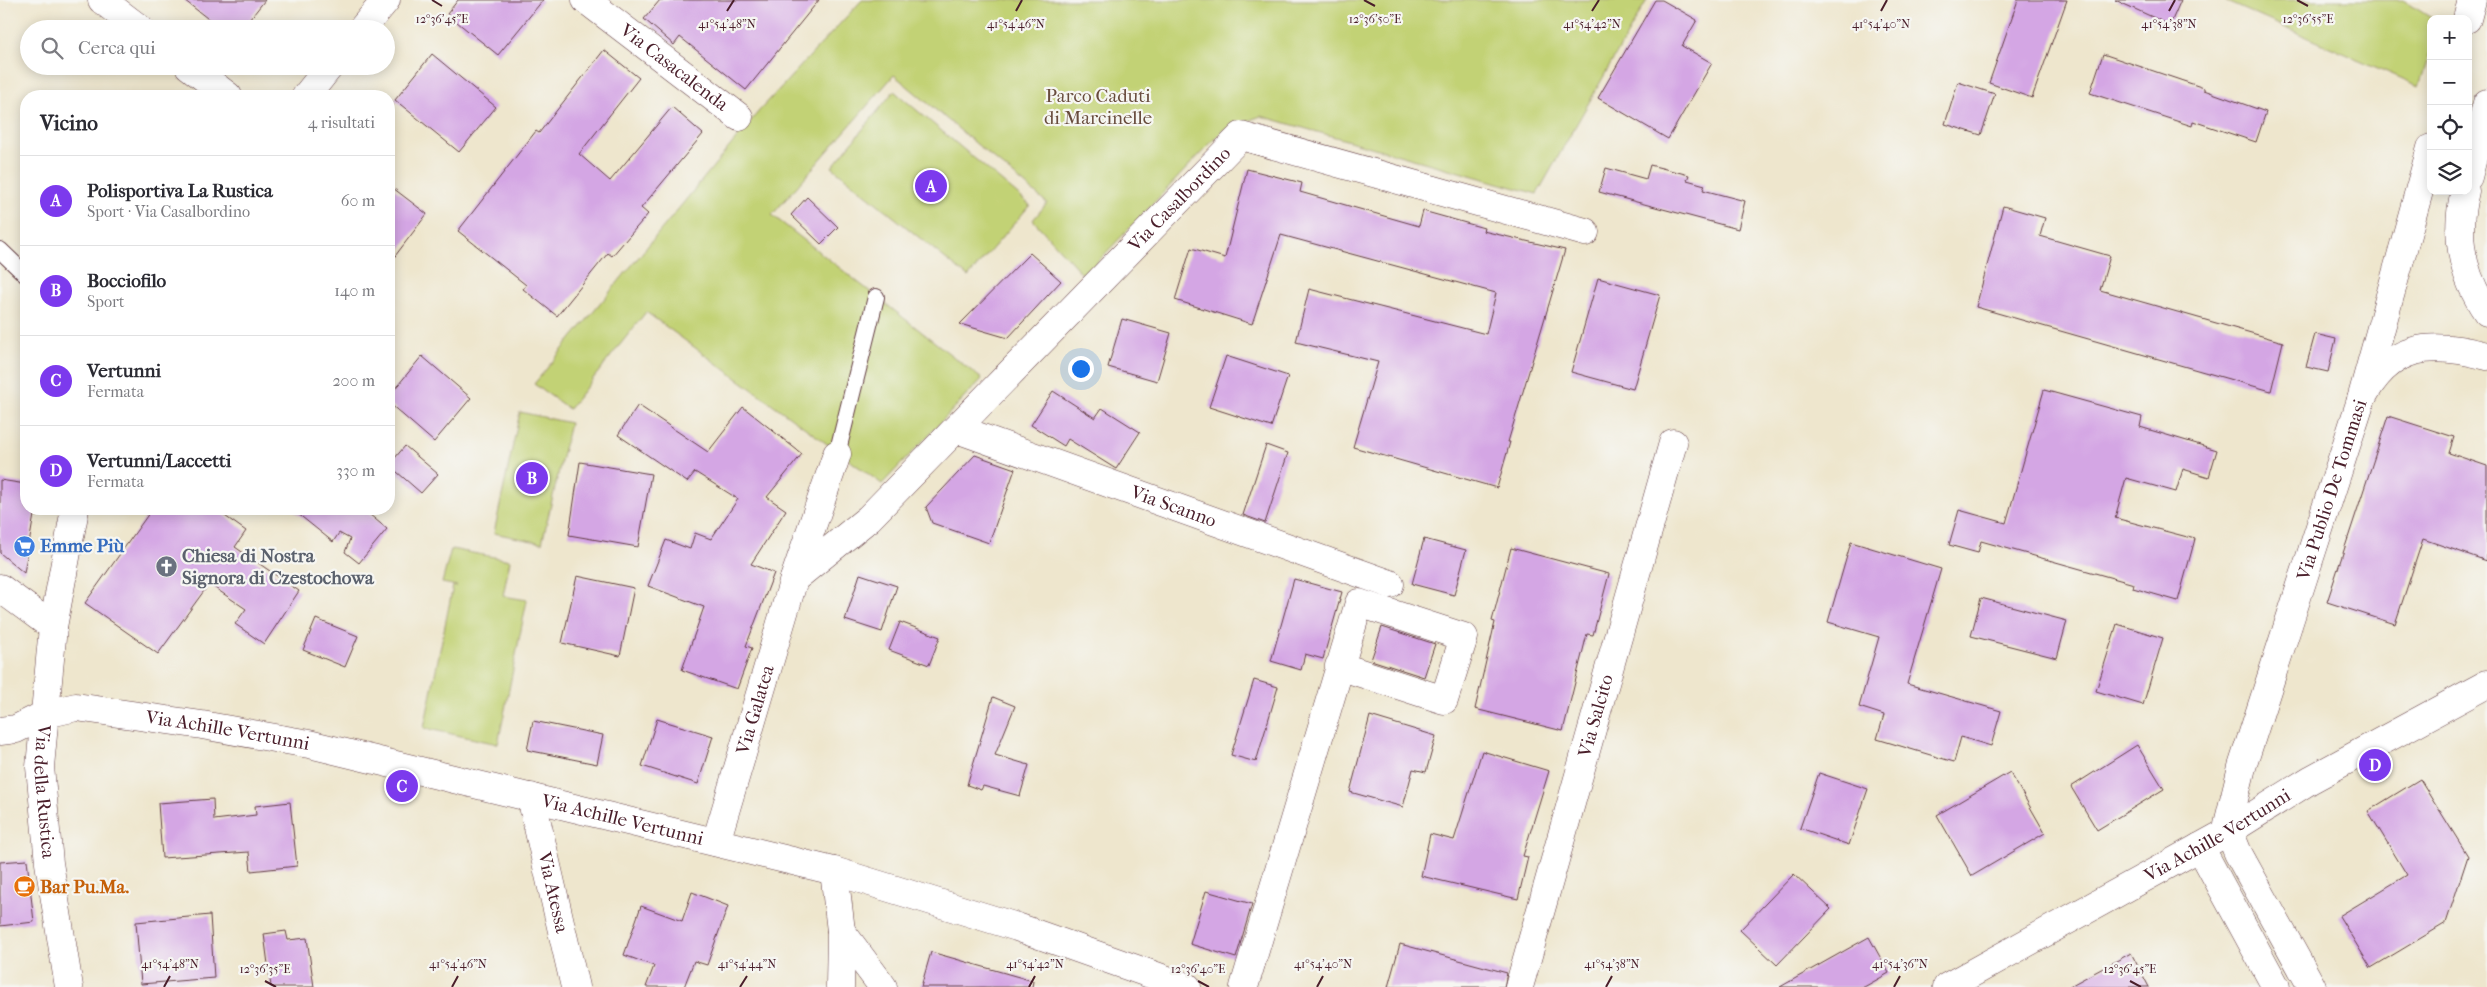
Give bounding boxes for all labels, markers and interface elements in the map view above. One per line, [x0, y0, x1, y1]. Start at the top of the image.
text: 12°36'45"E [416, 12, 468, 26]
text: 12°36'50"E [1349, 12, 1401, 26]
text: 12°36'55"E [2282, 12, 2334, 26]
map controls [2427, 15, 2472, 195]
button: + [2427, 15, 2472, 60]
text: 41°54'48"N [698, 17, 756, 31]
text: 41°54'46"N [987, 17, 1045, 31]
text: 41°54'42"N [1563, 17, 1621, 31]
text: 41°54'40"N [1852, 17, 1910, 31]
text: 41°54'38"N [2141, 17, 2197, 31]
street label: Via Casacalenda [615, 19, 733, 116]
search box [20, 20, 395, 75]
icon: search [38, 34, 66, 62]
text: Cerca qui [78, 37, 156, 59]
button: − [2427, 60, 2472, 105]
park label: Parco Caduti di Marcinelle [1044, 85, 1152, 129]
button: locate [2427, 105, 2472, 150]
text: Vicino [40, 111, 98, 135]
text: 4 risultati [308, 113, 375, 132]
street label: Via Casalbordino [1123, 142, 1235, 257]
button: layers [2427, 150, 2472, 195]
pin: A [915, 167, 947, 205]
text: Polisportiva La Rustica [87, 180, 273, 202]
text: A [51, 191, 61, 210]
text: 60 m [341, 191, 375, 210]
text: Sport · Via Casalbordino [87, 202, 250, 221]
text: Bocciofilo [87, 270, 166, 292]
text: B [51, 281, 61, 300]
text: 140 m [334, 281, 375, 300]
text: Sport [87, 292, 125, 311]
your location [1068, 356, 1094, 382]
text: Vertunni [87, 360, 161, 382]
text: C [51, 371, 61, 390]
text: 200 m [332, 371, 375, 390]
text: Fermata [87, 382, 144, 401]
street label: Via Publio De Tommasi [2292, 396, 2372, 584]
text: Vertunni/Laccetti [87, 450, 231, 472]
pin: B [516, 459, 548, 497]
text: D [50, 461, 62, 480]
text: 330 m [336, 461, 375, 480]
text: Fermata [87, 472, 144, 491]
street label: Via Scanno [1127, 481, 1220, 532]
supermarket icon: Emme Più [12, 534, 36, 558]
place label: Emme Più [40, 535, 124, 557]
place label: Chiesa di Nostra Signora di Czestochowa [182, 545, 375, 589]
church icon: Chiesa di Nostra Signora di Czestochowa [154, 555, 178, 579]
street label: Via Galatea [731, 662, 779, 758]
street label: Via Salcito [1573, 671, 1618, 760]
street label: Via Achille Vertunni [143, 706, 312, 755]
street label: Via della Rustica [29, 722, 60, 860]
pin: D [2359, 746, 2391, 784]
pin: C [386, 767, 418, 805]
street label: Via Achille Vertunni [2140, 784, 2295, 887]
street label: Via Achille Vertunni [538, 789, 706, 850]
street label: Via Atessa [533, 849, 573, 935]
cafe icon: Bar Pu.Ma. [12, 875, 36, 899]
place label: Bar Pu.Ma. [40, 876, 130, 898]
text: 41°54'48"N [141, 957, 199, 971]
text: 41°54'46"N [429, 957, 487, 971]
text: 41°54'44"N [718, 957, 776, 971]
text: 41°54'42"N [1006, 957, 1064, 971]
text: 41°54'40"N [1294, 957, 1352, 971]
text: 41°54'38"N [1584, 957, 1640, 971]
text: 41°54'36"N [1872, 957, 1928, 971]
text: 12°36'35"E [240, 962, 290, 976]
text: 12°36'40"E [1171, 962, 1225, 976]
text: 12°36'45"E [2104, 962, 2156, 976]

